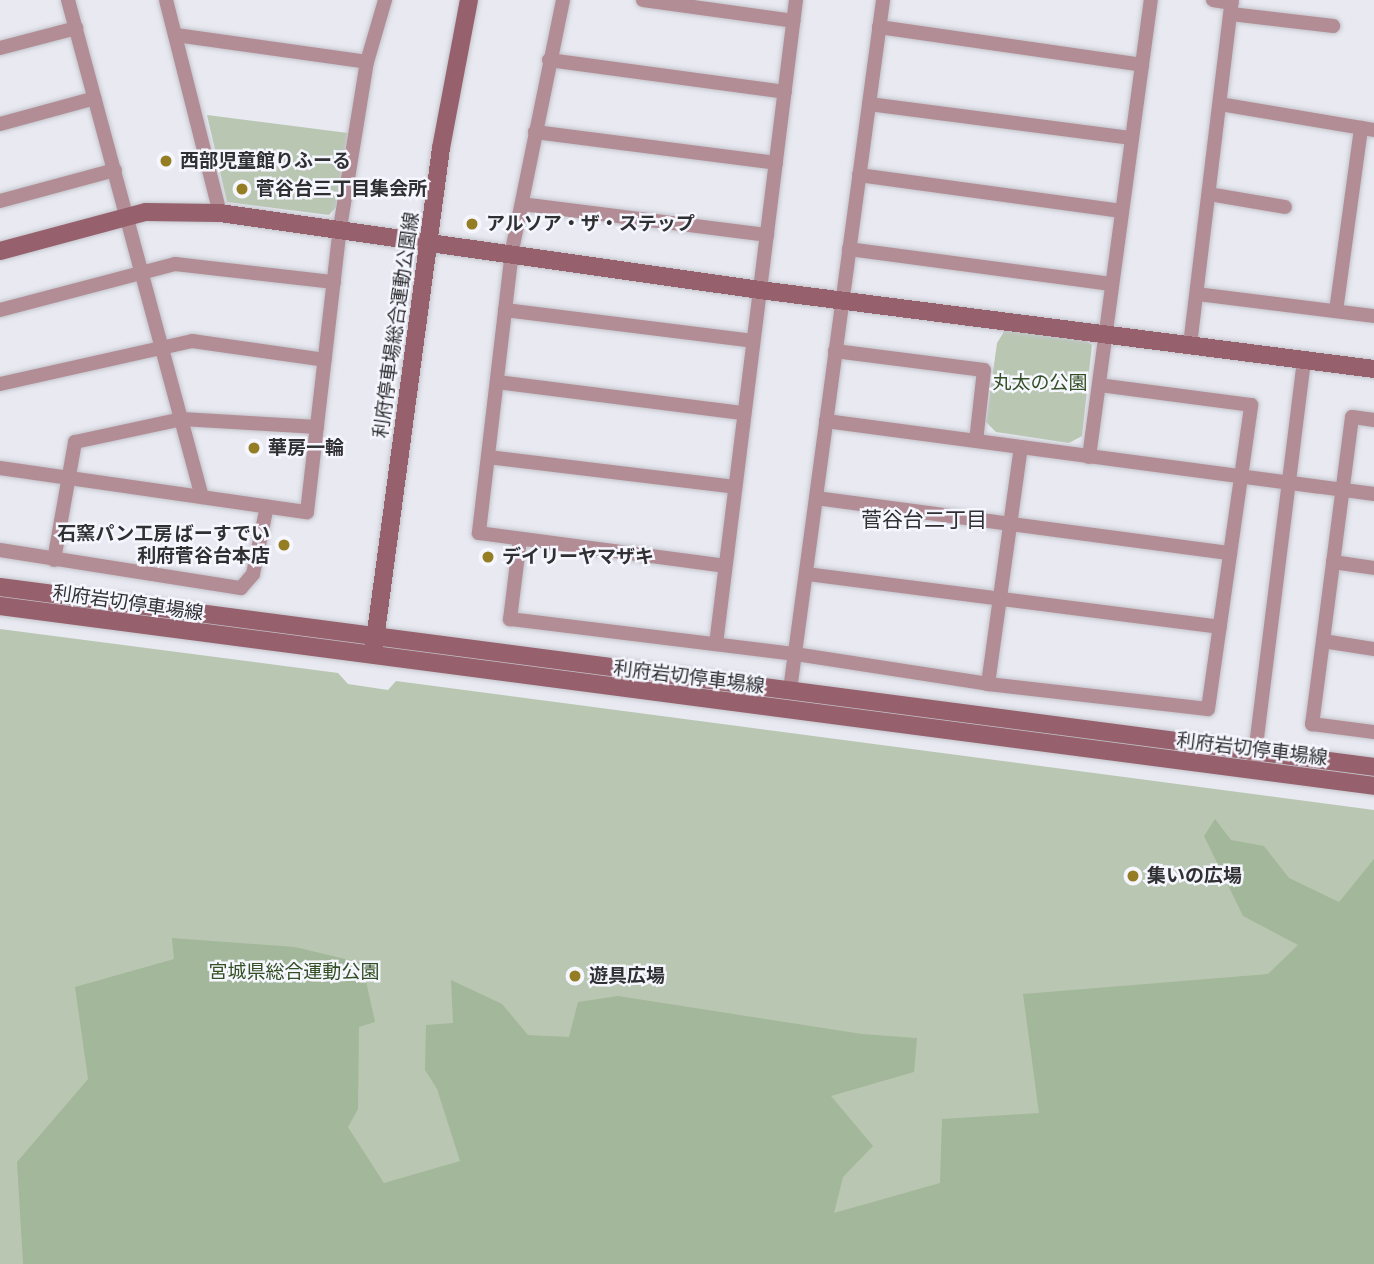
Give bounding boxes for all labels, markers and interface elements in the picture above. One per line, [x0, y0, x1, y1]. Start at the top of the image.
place label: 西部児童館りふーる [180, 150, 351, 172]
marker: 西部児童館りふーる [158, 153, 174, 169]
place label: 菅谷台三丁目集会所 [256, 178, 427, 200]
marker: 菅谷台三丁目集会所 [234, 181, 250, 197]
street label: 利府停車場総合運動公園線 [369, 211, 423, 439]
place label: アルソア・ザ・ステップ [486, 213, 695, 235]
marker: アルソア・ザ・ステップ [464, 216, 480, 232]
park label: 丸太の公園 [993, 372, 1087, 394]
place label: 華房一輪 [268, 437, 344, 459]
marker: 華房一輪 [246, 440, 262, 456]
district label: 菅谷台二丁目 [861, 506, 987, 532]
place label: 石窯パン工房 ばーすでい 利府菅谷台本店 [58, 523, 270, 567]
marker: 石窯パン工房 ばーすでい 利府菅谷台本店 [276, 537, 292, 553]
place label: デイリーヤマザキ [502, 546, 654, 568]
marker: デイリーヤマザキ [480, 549, 496, 565]
street label: 利府岩切停車場線 [51, 581, 205, 625]
street label: 利府岩切停車場線 [612, 656, 766, 698]
street label: 利府岩切停車場線 [1175, 728, 1329, 770]
place label: 集いの広場 [1147, 865, 1242, 887]
marker: 集いの広場 [1125, 868, 1141, 884]
park label: 宮城県総合運動公園 [209, 961, 379, 983]
place label: 遊具広場 [589, 965, 665, 987]
marker: 遊具広場 [567, 968, 583, 984]

